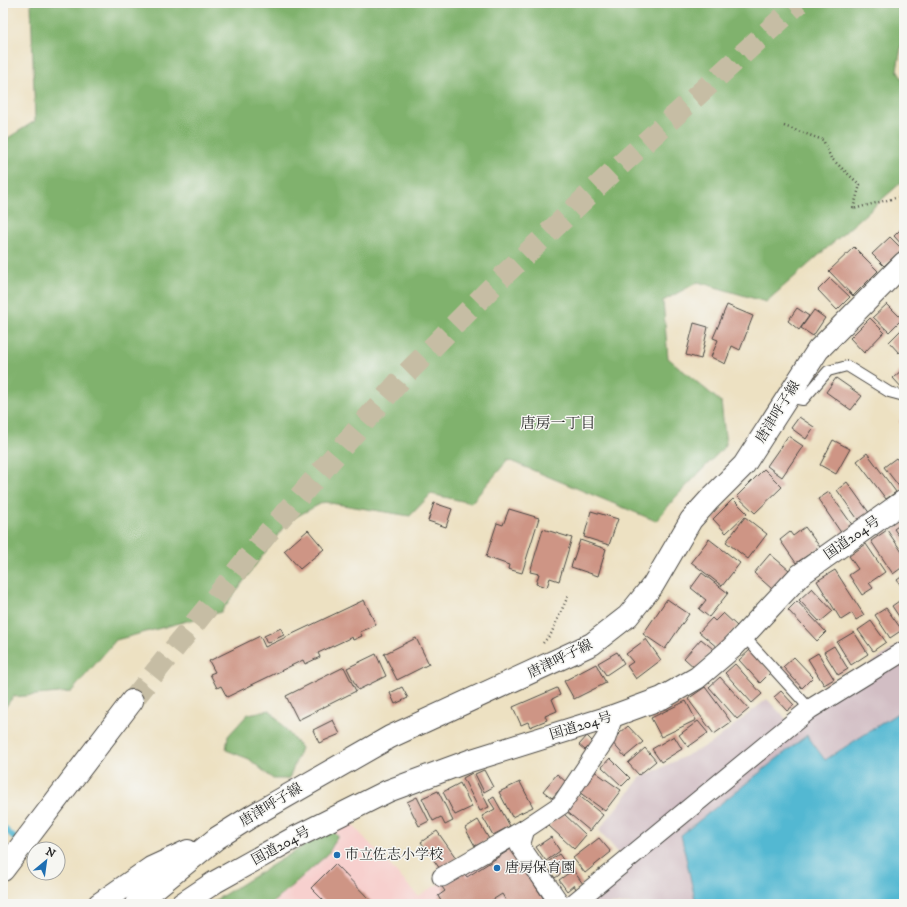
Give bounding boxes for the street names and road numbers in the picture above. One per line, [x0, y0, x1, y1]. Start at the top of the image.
street label: 唐津呼子線 [752, 378, 804, 446]
street label: 国道204号 [820, 512, 884, 564]
street label: 唐津呼子線 [525, 636, 595, 682]
street label: 国道204号 [548, 708, 614, 744]
street label: 唐津呼子線 [236, 779, 306, 831]
street label: 国道204号 [248, 823, 314, 869]

